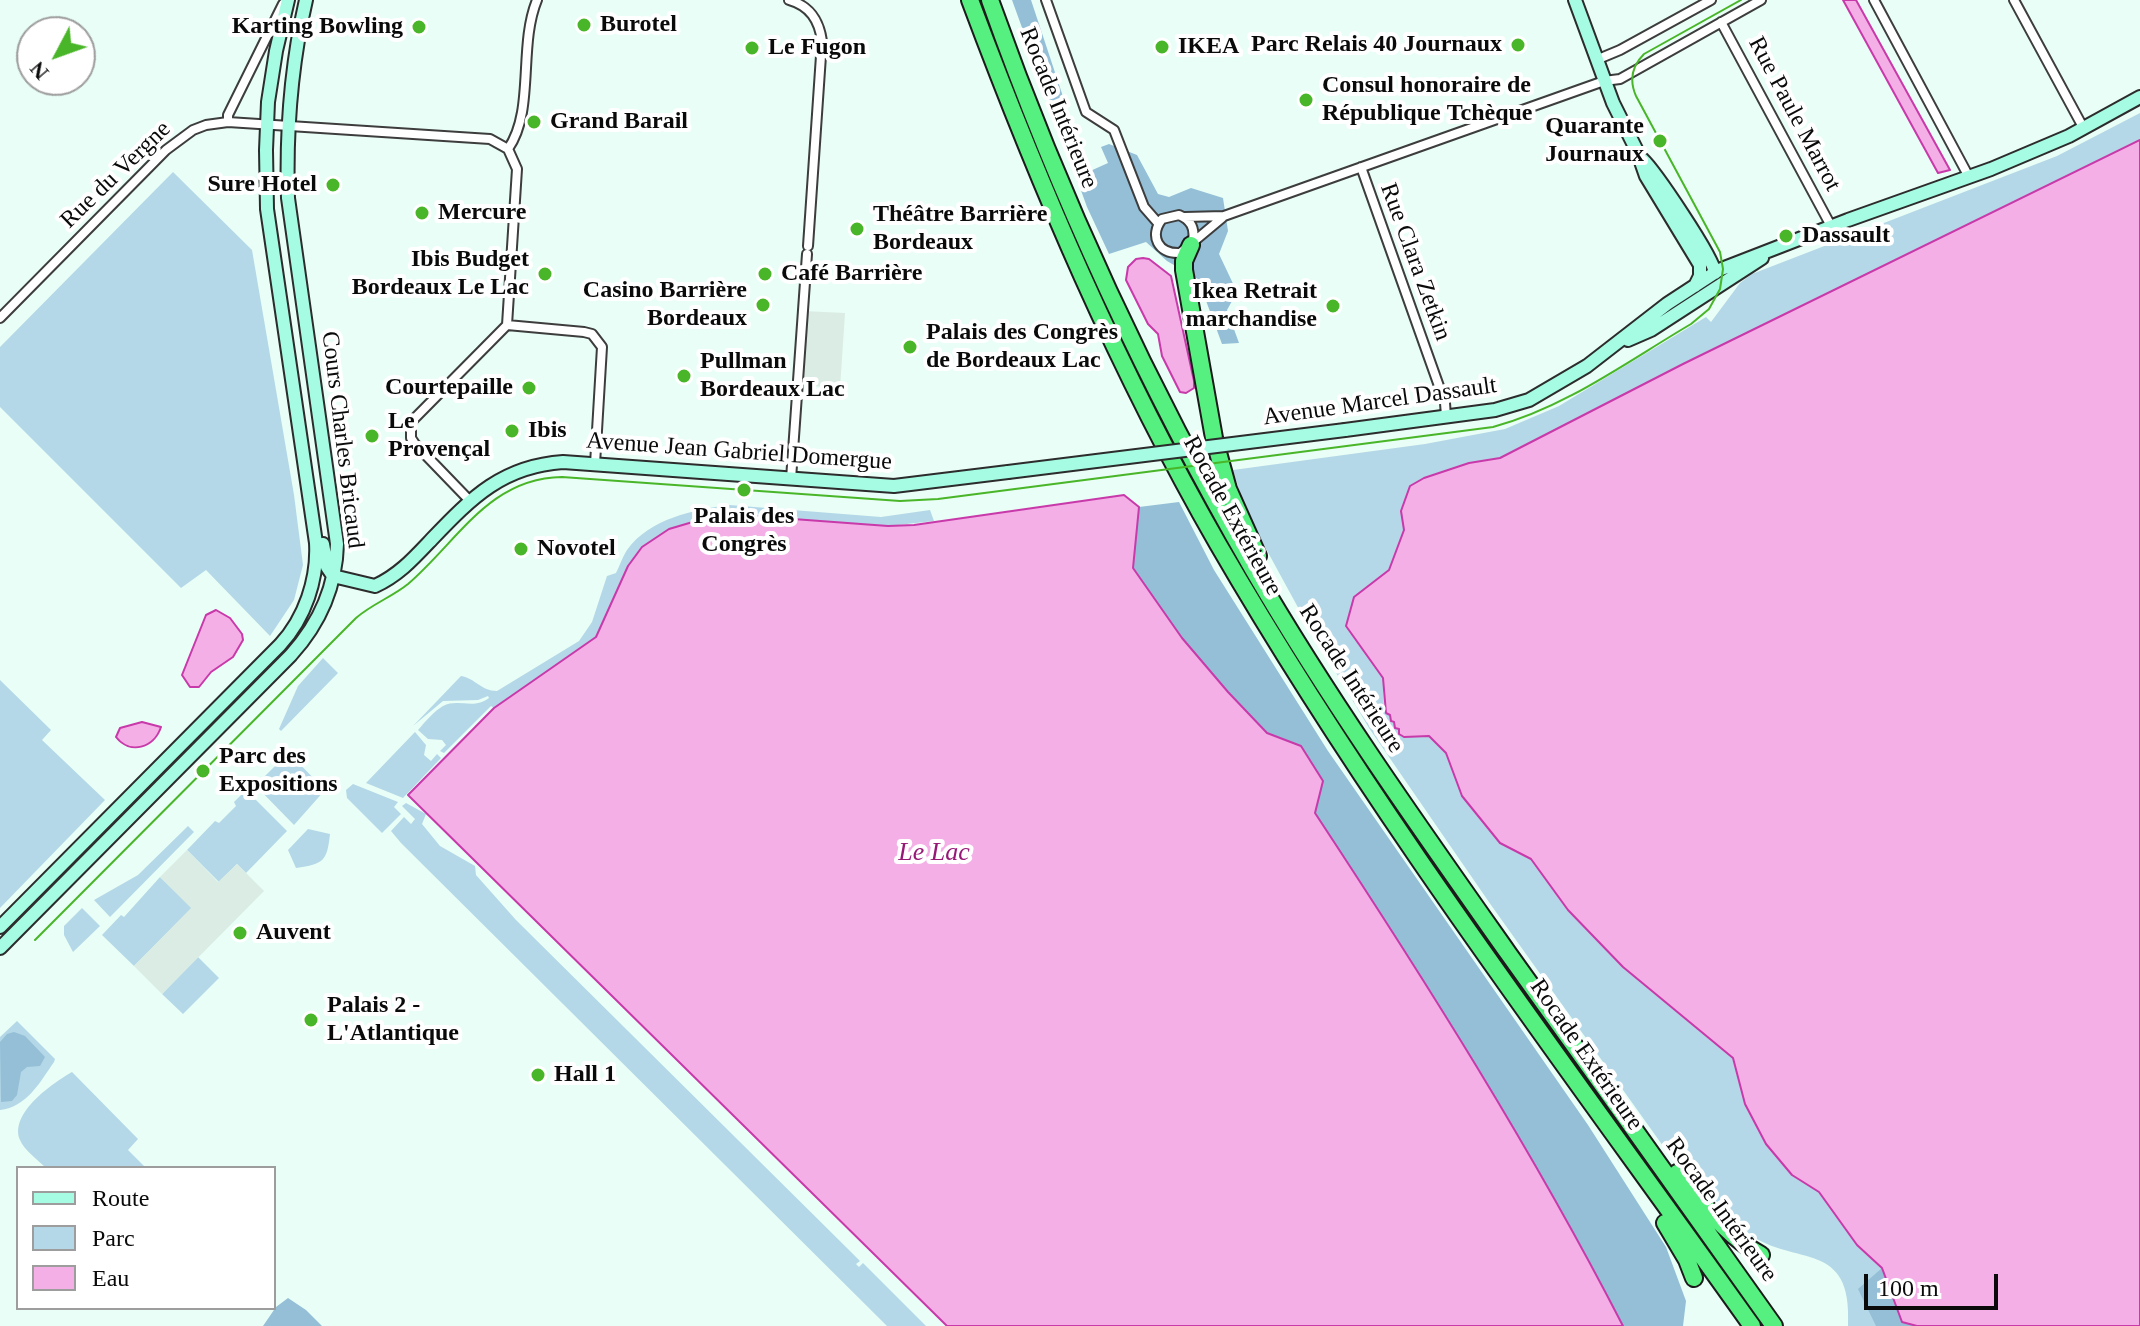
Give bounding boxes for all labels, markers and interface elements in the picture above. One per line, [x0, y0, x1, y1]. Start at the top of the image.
place label: Burotel [600, 11, 677, 39]
place label: Karting Bowling [232, 13, 403, 41]
north arrow [16, 16, 96, 96]
marker: Burotel [575, 16, 593, 34]
marker: Karting Bowling [410, 18, 428, 36]
street label: Rocade Intérieure [1013, 23, 1103, 193]
place label: Parc Relais 40 Journaux [1251, 31, 1502, 59]
street label: Rue Paule Marrot [1741, 32, 1847, 196]
place label: IKEA [1178, 33, 1239, 61]
place label: Le Fugon [768, 34, 866, 62]
marker: Parc Relais 40 Journaux [1509, 36, 1527, 54]
marker: IKEA [1153, 38, 1171, 56]
marker: Le Fugon [743, 39, 761, 57]
text: N [24, 57, 54, 85]
place label: Consul honoraire de République Tchèque [1322, 72, 1533, 128]
marker: Consul honoraire de République Tchèque [1297, 91, 1315, 109]
place label: Grand Barail [550, 108, 688, 136]
marker: Grand Barail [525, 113, 543, 131]
place label: Quarante Journaux [1545, 113, 1644, 169]
street label: Rue du Vergne [55, 115, 177, 235]
marker: Quarante Journaux [1651, 132, 1669, 150]
place label: Sure Hotel [207, 171, 317, 199]
marker: Sure Hotel [324, 176, 342, 194]
street label: Rue Clara Zetkin [1373, 179, 1457, 345]
place label: Mercure [438, 199, 526, 227]
place label: Théâtre Barrière Bordeaux [873, 201, 1047, 257]
marker: Mercure [413, 204, 431, 222]
marker: Théâtre Barrière Bordeaux [848, 220, 866, 238]
place label: Dassault [1802, 222, 1890, 250]
marker: Dassault [1777, 227, 1795, 245]
place label: Ibis Budget Bordeaux Le Lac [352, 246, 529, 302]
place label: Café Barrière [781, 260, 922, 288]
marker: Ibis Budget Bordeaux Le Lac [536, 265, 554, 283]
marker: Café Barrière [756, 265, 774, 283]
place label: Casino Barrière Bordeaux [583, 277, 747, 333]
place label: Ikea Retrait marchandise [1185, 278, 1317, 334]
marker: Casino Barrière Bordeaux [754, 296, 772, 314]
marker: Ikea Retrait marchandise [1324, 297, 1342, 315]
place label: Palais des Congrès de Bordeaux Lac [926, 319, 1118, 375]
street label: Cours Charles Bricaud [314, 330, 370, 550]
marker: Palais des Congrès de Bordeaux Lac [901, 338, 919, 356]
place label: Pullman Bordeaux Lac [700, 348, 845, 404]
marker: Pullman Bordeaux Lac [675, 367, 693, 385]
street label: Avenue Marcel Dassault [1261, 371, 1499, 433]
place label: Courtepaille [385, 374, 513, 402]
marker: Courtepaille [520, 379, 538, 397]
place label: Le Provençal [388, 408, 490, 464]
place label: Ibis [528, 417, 567, 445]
marker: Ibis [503, 422, 521, 440]
marker: Le Provençal [363, 427, 381, 445]
street label: Avenue Jean Gabriel Domergue [585, 427, 893, 477]
street label: Rocade Extérieure [1176, 431, 1288, 601]
marker: Palais des Congrès [735, 481, 753, 499]
place label: Palais des Congrès [694, 503, 794, 559]
place label: Novotel [537, 535, 616, 563]
marker: Novotel [512, 540, 530, 558]
street label: Rocade Intérieure [1292, 599, 1410, 759]
place label: Parc des Expositions [219, 743, 338, 799]
marker: Parc des Expositions [194, 762, 212, 780]
water label: Le Lac [898, 837, 970, 869]
place label: Auvent [256, 919, 331, 947]
marker: Auvent [231, 924, 249, 942]
street label: Rocade Extérieure [1523, 974, 1649, 1136]
place label: Palais 2 - L'Atlantique [327, 992, 459, 1048]
marker: Palais 2 - L'Atlantique [302, 1011, 320, 1029]
place label: Hall 1 [554, 1061, 616, 1089]
marker: Hall 1 [529, 1066, 547, 1084]
street label: Rocade Intérieure [1659, 1132, 1783, 1288]
legend [16, 1166, 276, 1310]
text: Route [92, 1185, 149, 1211]
text: Parc [92, 1225, 135, 1251]
scale bar [1868, 1258, 2002, 1308]
text: Eau [92, 1265, 129, 1291]
text: 100 m [1878, 1275, 1939, 1301]

